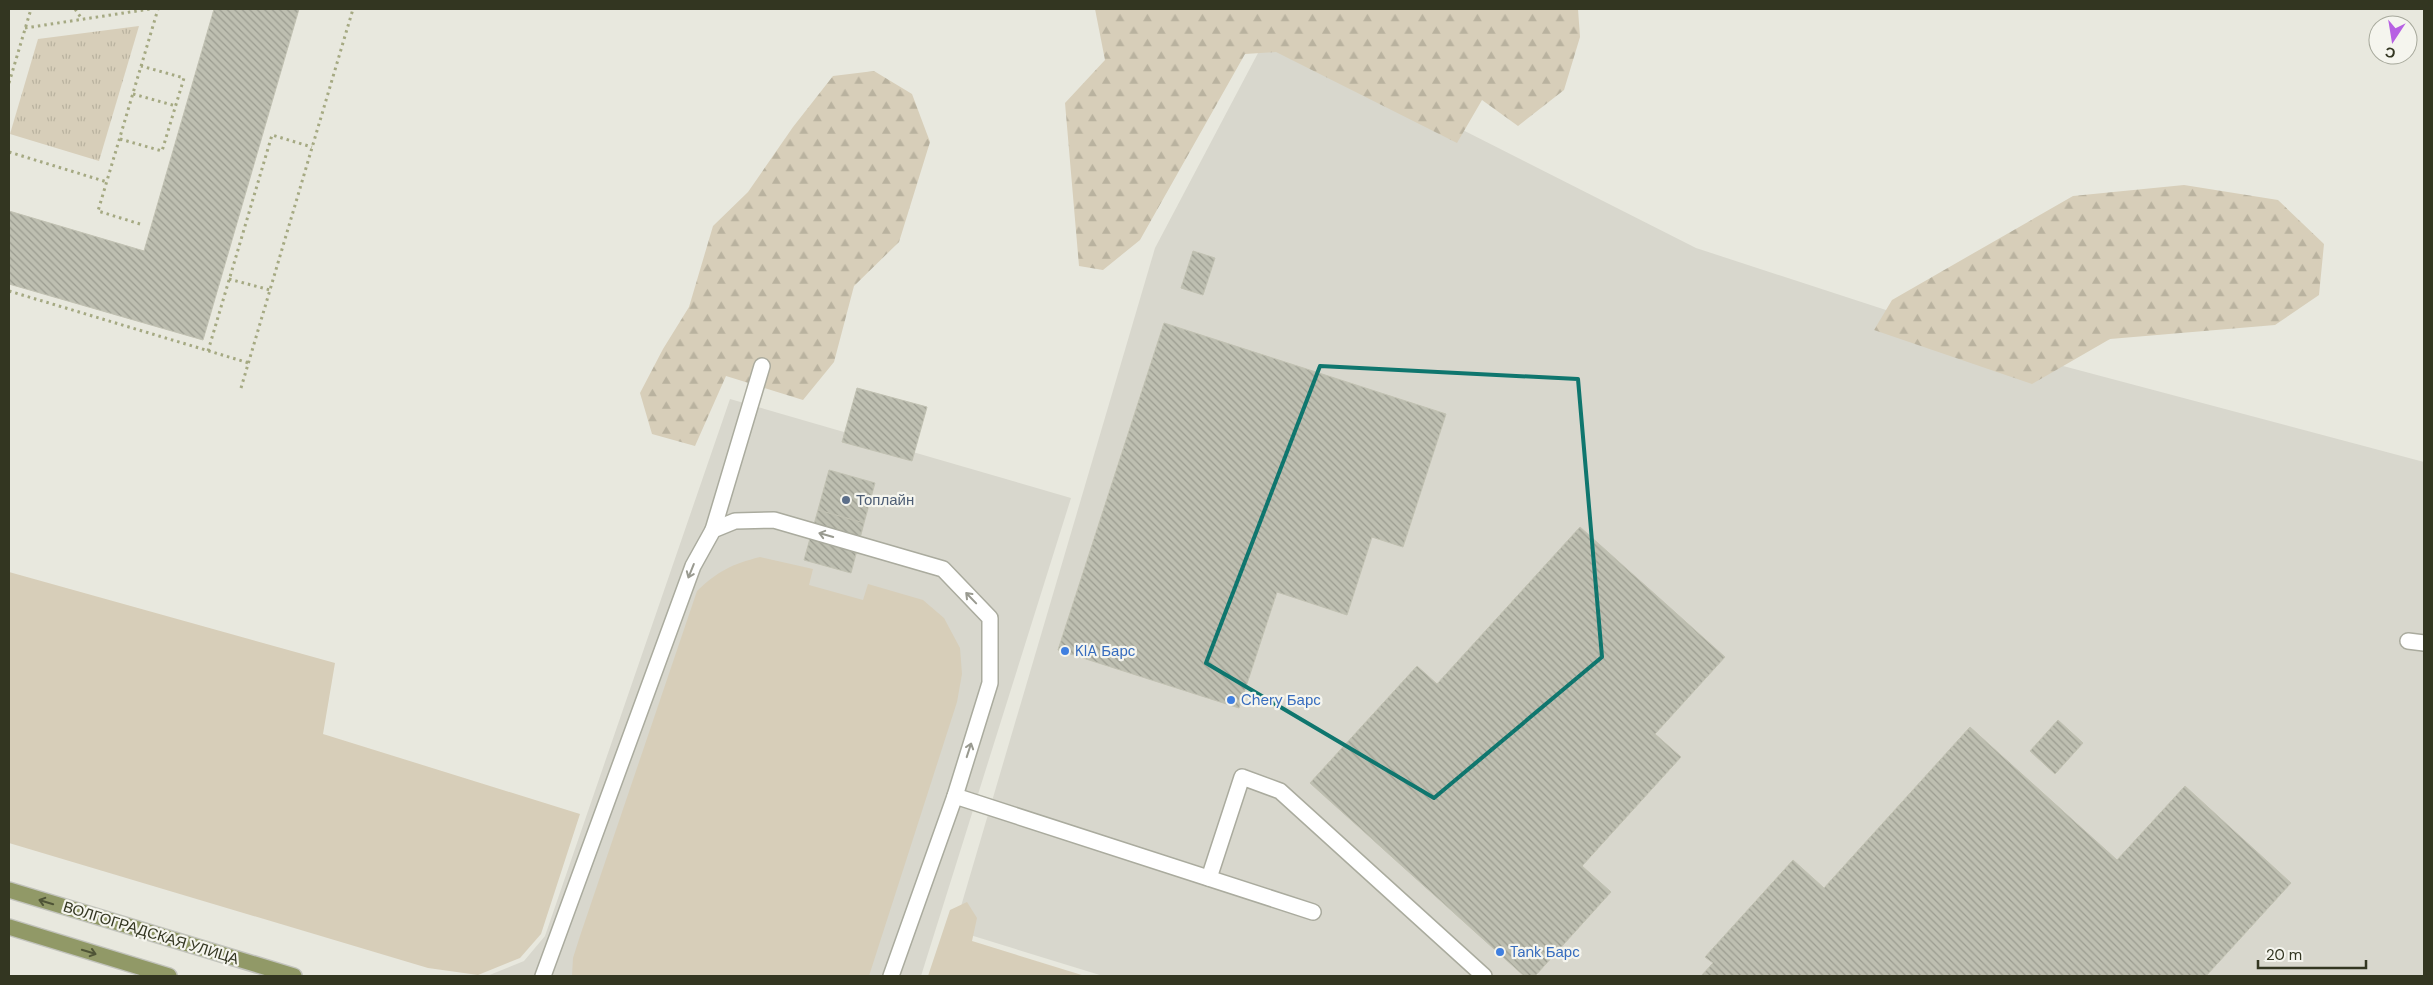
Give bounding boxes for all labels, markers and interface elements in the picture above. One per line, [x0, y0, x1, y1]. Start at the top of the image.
north arrow [2368, 15, 2418, 65]
text: С [2383, 43, 2397, 63]
place label: Топлайн [856, 490, 914, 510]
marker: Топлайн [840, 494, 852, 506]
one-way arrow [818, 530, 834, 540]
one-way arrow [686, 563, 696, 578]
one-way arrow [965, 592, 977, 604]
place label: KIA Барс [1075, 641, 1136, 661]
marker: KIA Барс [1059, 645, 1071, 657]
place label: Chery Барс [1241, 690, 1321, 710]
marker: Chery Барс [1225, 694, 1237, 706]
one-way arrow [965, 742, 975, 758]
one-way arrow [38, 896, 54, 906]
street label: ВОЛГОГРАДСКАЯ УЛИЦА [61, 897, 241, 969]
scale bar [2258, 938, 2366, 970]
place label: Tank Барс [1510, 942, 1580, 962]
text: 20 m [2266, 945, 2302, 965]
marker: Tank Барс [1494, 946, 1506, 958]
one-way arrow [81, 947, 97, 957]

